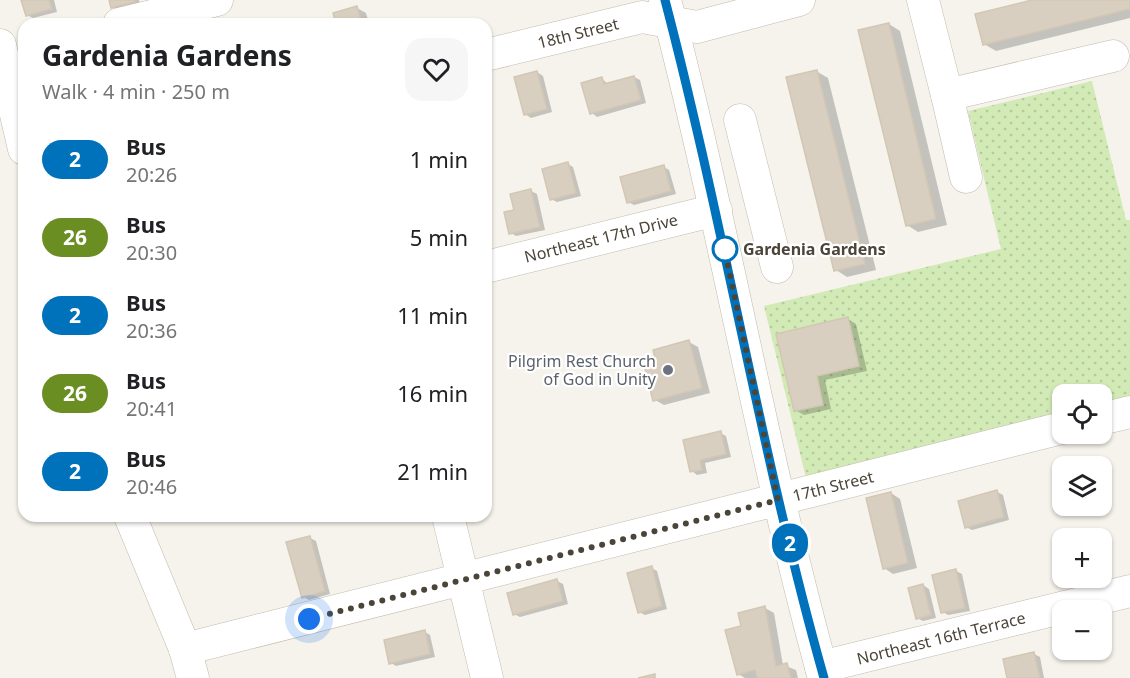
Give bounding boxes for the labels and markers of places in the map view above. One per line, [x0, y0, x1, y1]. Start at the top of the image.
marker: Gardenia Gardens [712, 236, 738, 262]
place label: Gardenia Gardens [743, 238, 886, 260]
place label: Pilgrim Rest Church of God in Unity [508, 350, 657, 390]
marker: Pilgrim Rest Church of God in Unity [661, 363, 675, 377]

